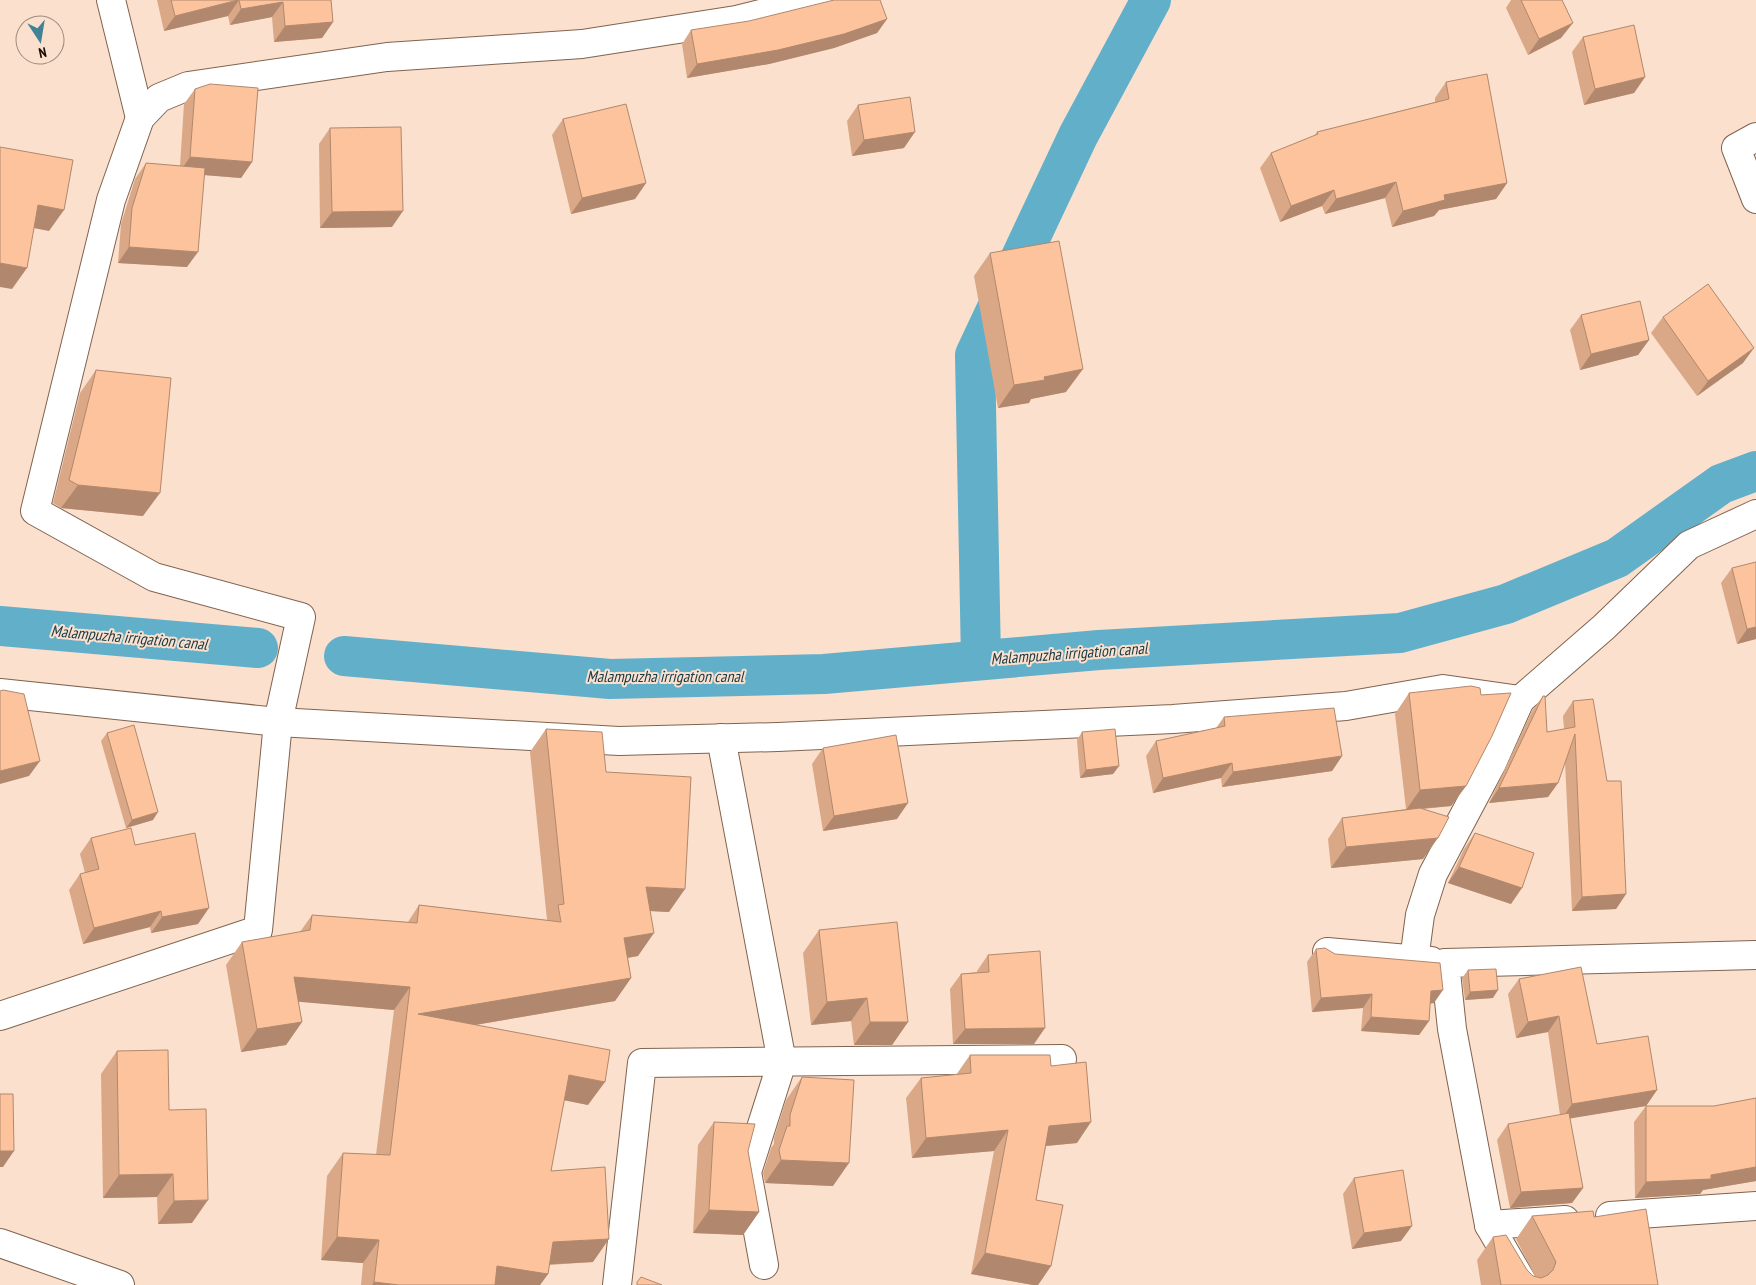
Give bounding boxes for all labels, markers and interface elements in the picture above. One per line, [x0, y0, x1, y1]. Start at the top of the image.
north arrow [15, 15, 65, 65]
text: N [37, 43, 48, 62]
water label: Malampuzha irrigation canal [50, 620, 209, 654]
water label: Malampuzha irrigation canal [990, 637, 1149, 668]
water label: Malampuzha irrigation canal [586, 666, 745, 686]

